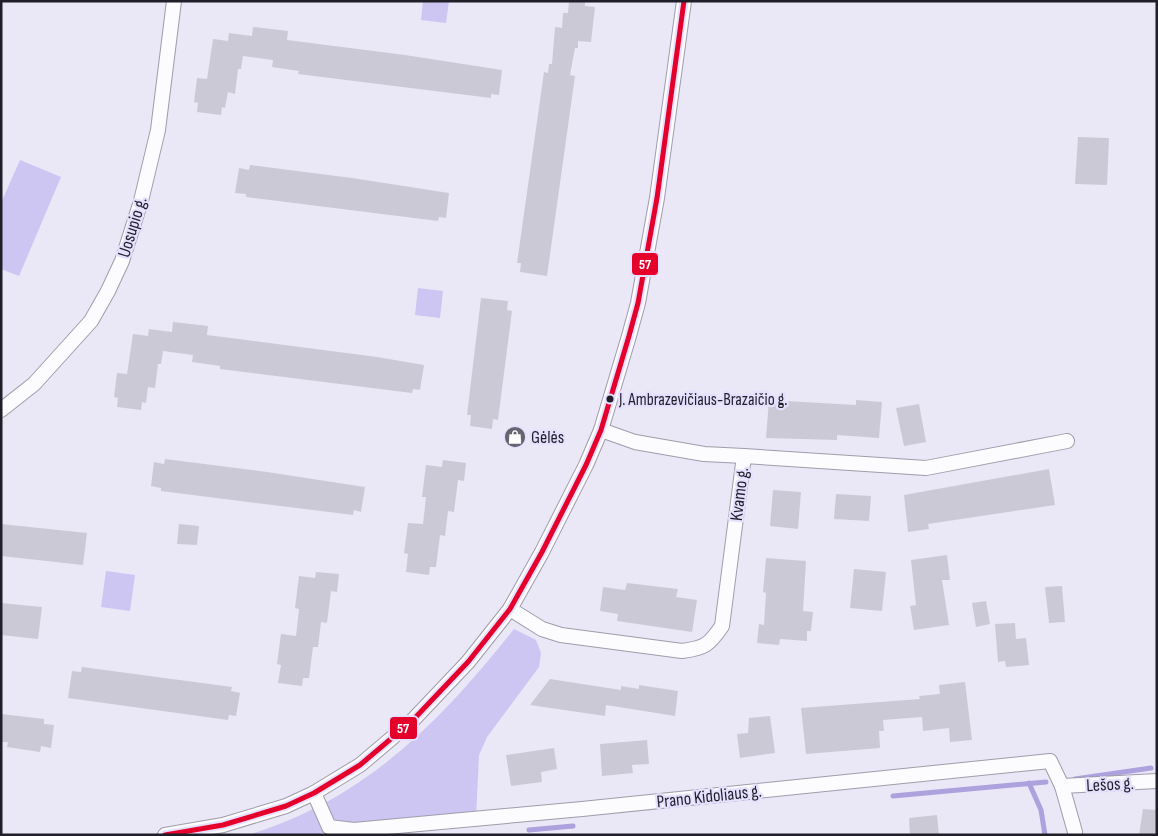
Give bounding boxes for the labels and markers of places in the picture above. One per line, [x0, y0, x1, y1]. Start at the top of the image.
place label: J. Ambrazevičiaus-Brazaičio g. [618, 390, 787, 410]
marker: J. Ambrazevičiaus-Brazaičio g. [605, 394, 615, 404]
shop icon: Gėlės [503, 425, 527, 449]
place label: Gėlės [531, 427, 564, 448]

